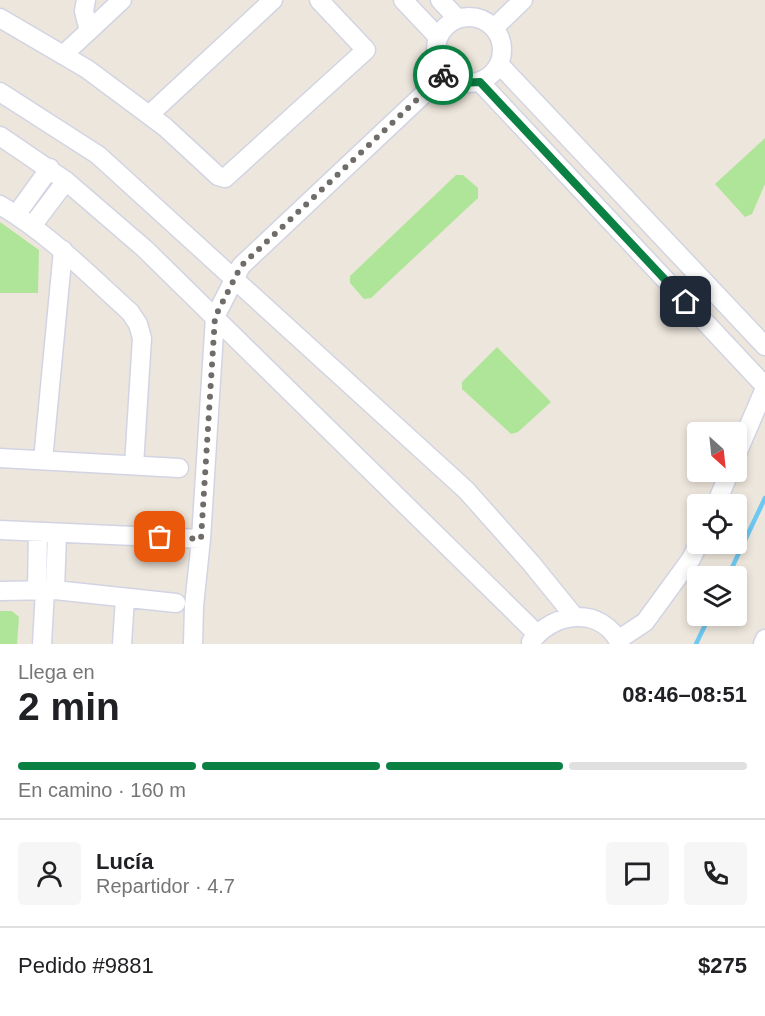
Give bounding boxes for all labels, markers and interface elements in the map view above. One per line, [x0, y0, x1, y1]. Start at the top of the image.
courier [413, 45, 473, 105]
icon: bike [427, 59, 460, 92]
pin [660, 276, 711, 327]
icon: home [669, 285, 702, 318]
north arrow [687, 422, 747, 482]
map controls [687, 422, 747, 626]
button: locate [687, 494, 747, 554]
pin [134, 511, 185, 562]
icon: bag [143, 520, 176, 553]
button: layers [687, 566, 747, 626]
text: Llega en [18, 661, 95, 683]
text: 08:46–08:51 [622, 682, 747, 707]
text: 2 min [18, 685, 120, 728]
text: En camino · 160 m [18, 779, 186, 801]
button: person [18, 842, 81, 905]
button: chat [606, 842, 669, 905]
button: phone [684, 842, 747, 905]
text: Lucía [96, 849, 153, 874]
text: Repartidor · 4.7 [96, 875, 235, 897]
text: Pedido #9881 [18, 953, 154, 978]
text: $275 [698, 953, 747, 978]

